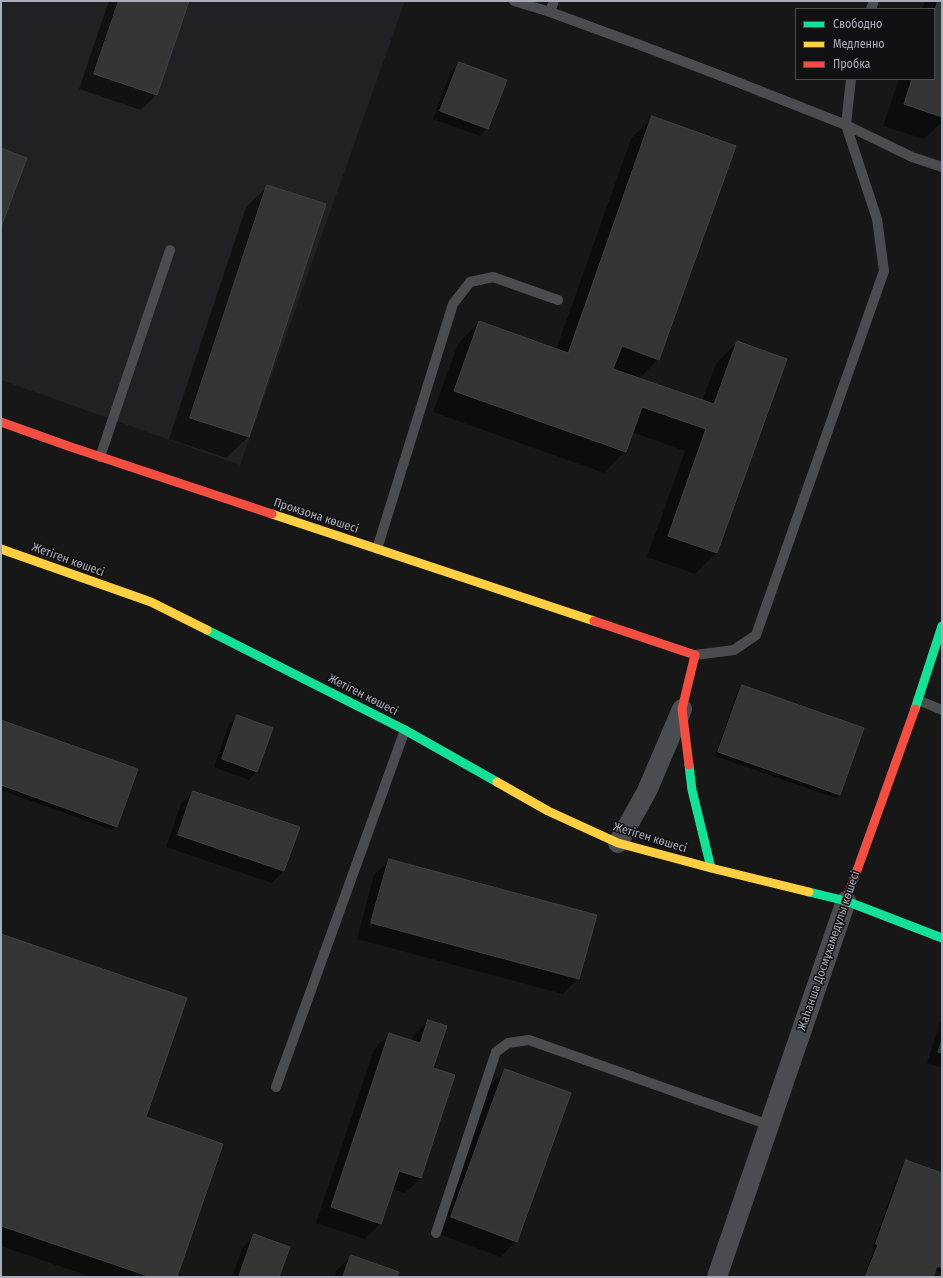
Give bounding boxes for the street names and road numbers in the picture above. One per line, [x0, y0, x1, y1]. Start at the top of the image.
street label: Промзона көшесі [272, 495, 360, 537]
street label: Жетіген көшесі [30, 540, 106, 580]
street label: Жетіген көшесі [326, 671, 400, 719]
street label: Жетіген көшесі [611, 820, 689, 856]
street label: Жаһанша Досмұхамедұлы көшесі [795, 869, 863, 1033]

